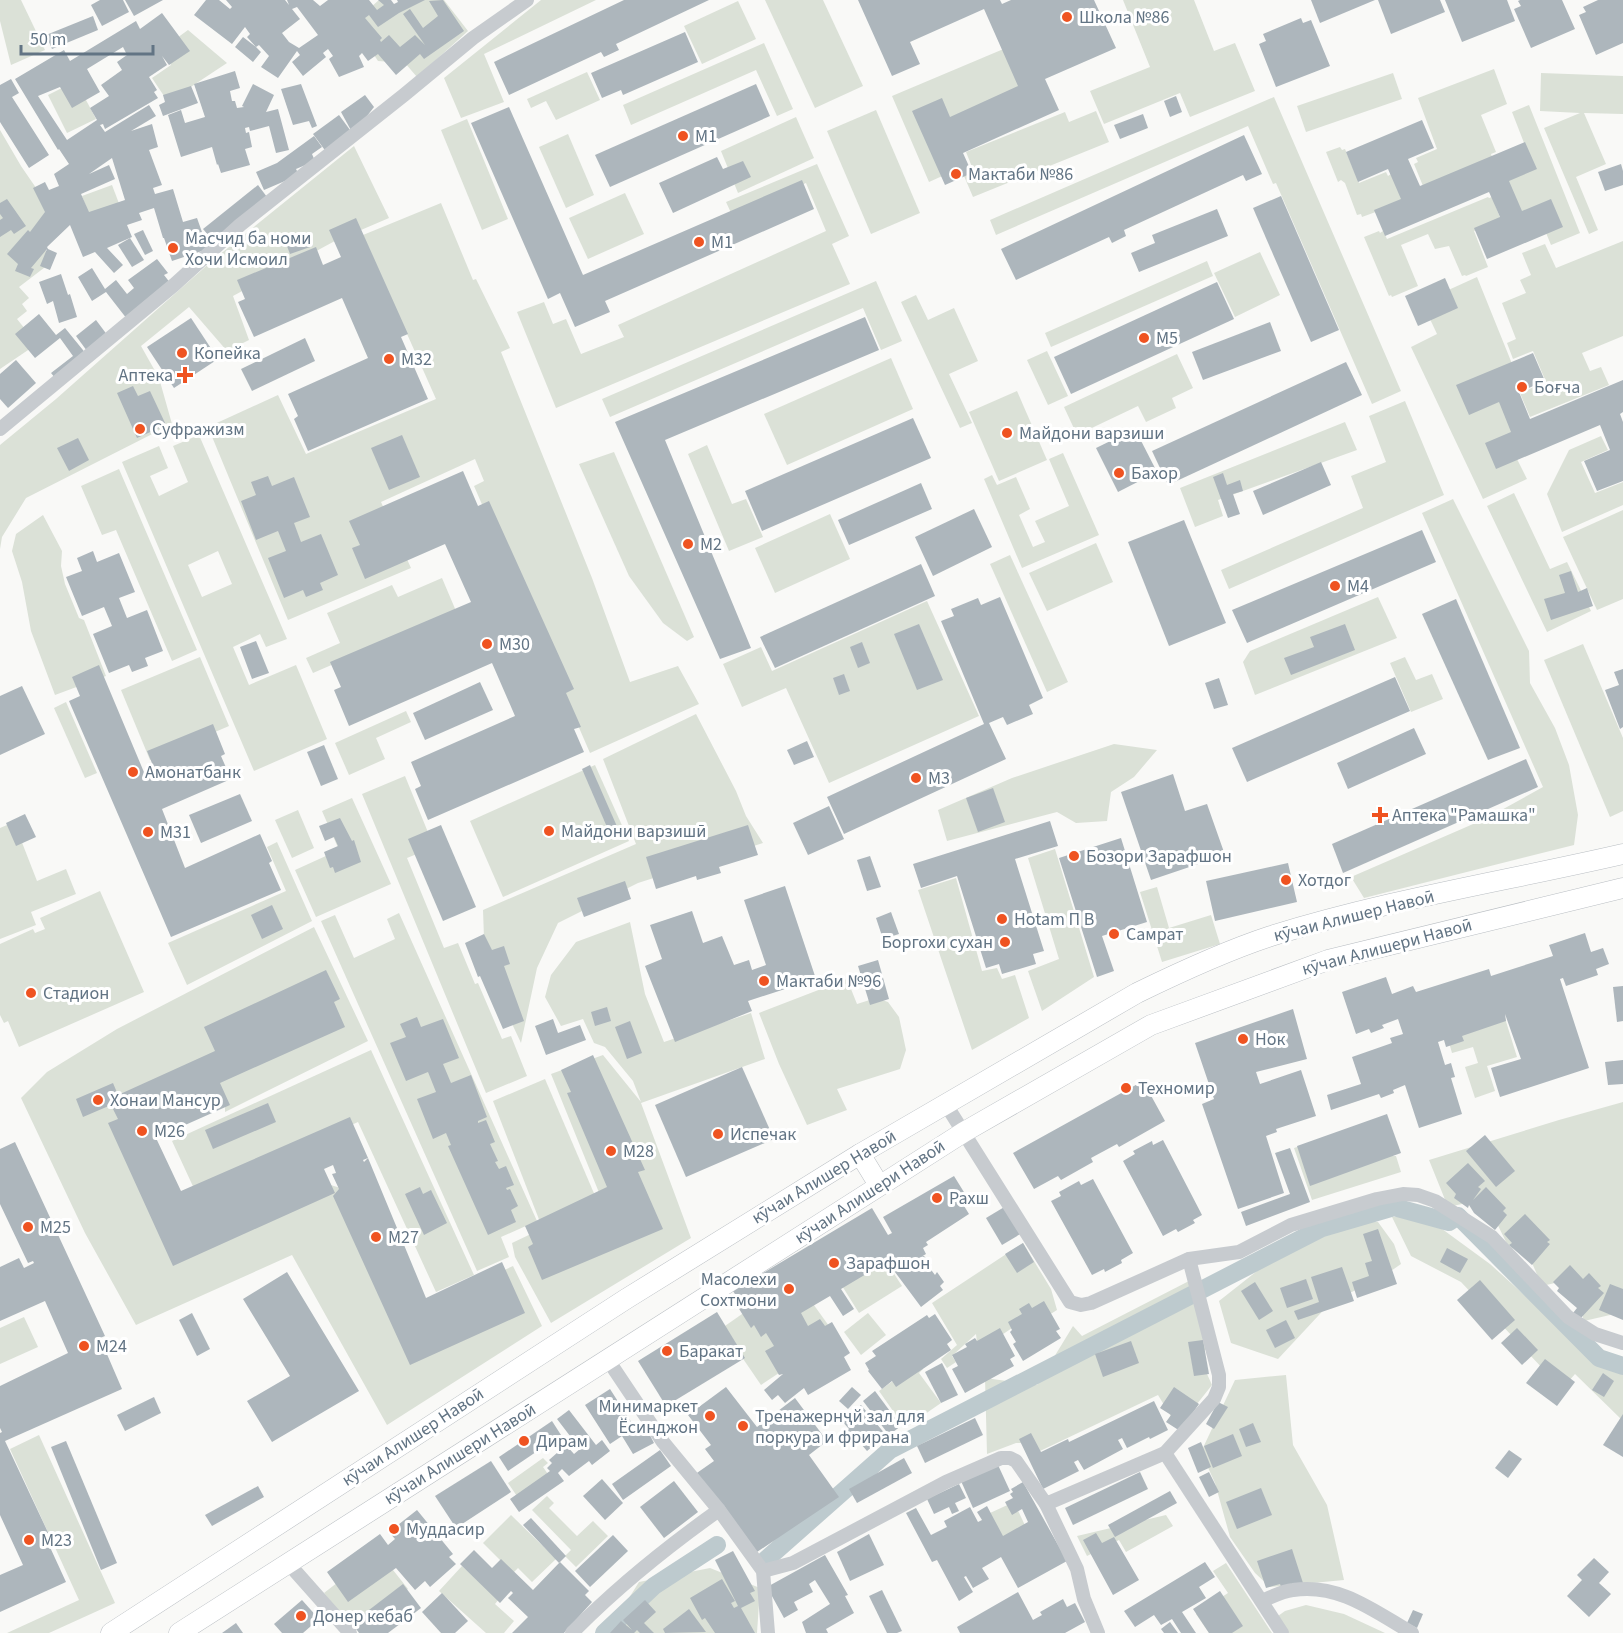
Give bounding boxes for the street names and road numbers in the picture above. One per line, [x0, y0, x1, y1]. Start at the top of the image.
street label: кӯчаи Алишер Навоӣ [1271, 884, 1437, 948]
street label: кӯчаи Алишери Навоӣ [1299, 912, 1475, 982]
street label: кӯчаи Алишер Навоӣ [747, 1124, 901, 1230]
street label: кӯчаи Алишери Навоӣ [790, 1134, 950, 1250]
street label: кӯчаи Алишер Навоӣ [337, 1382, 489, 1492]
street label: кӯчаи Алишери Навоӣ [379, 1397, 541, 1511]

